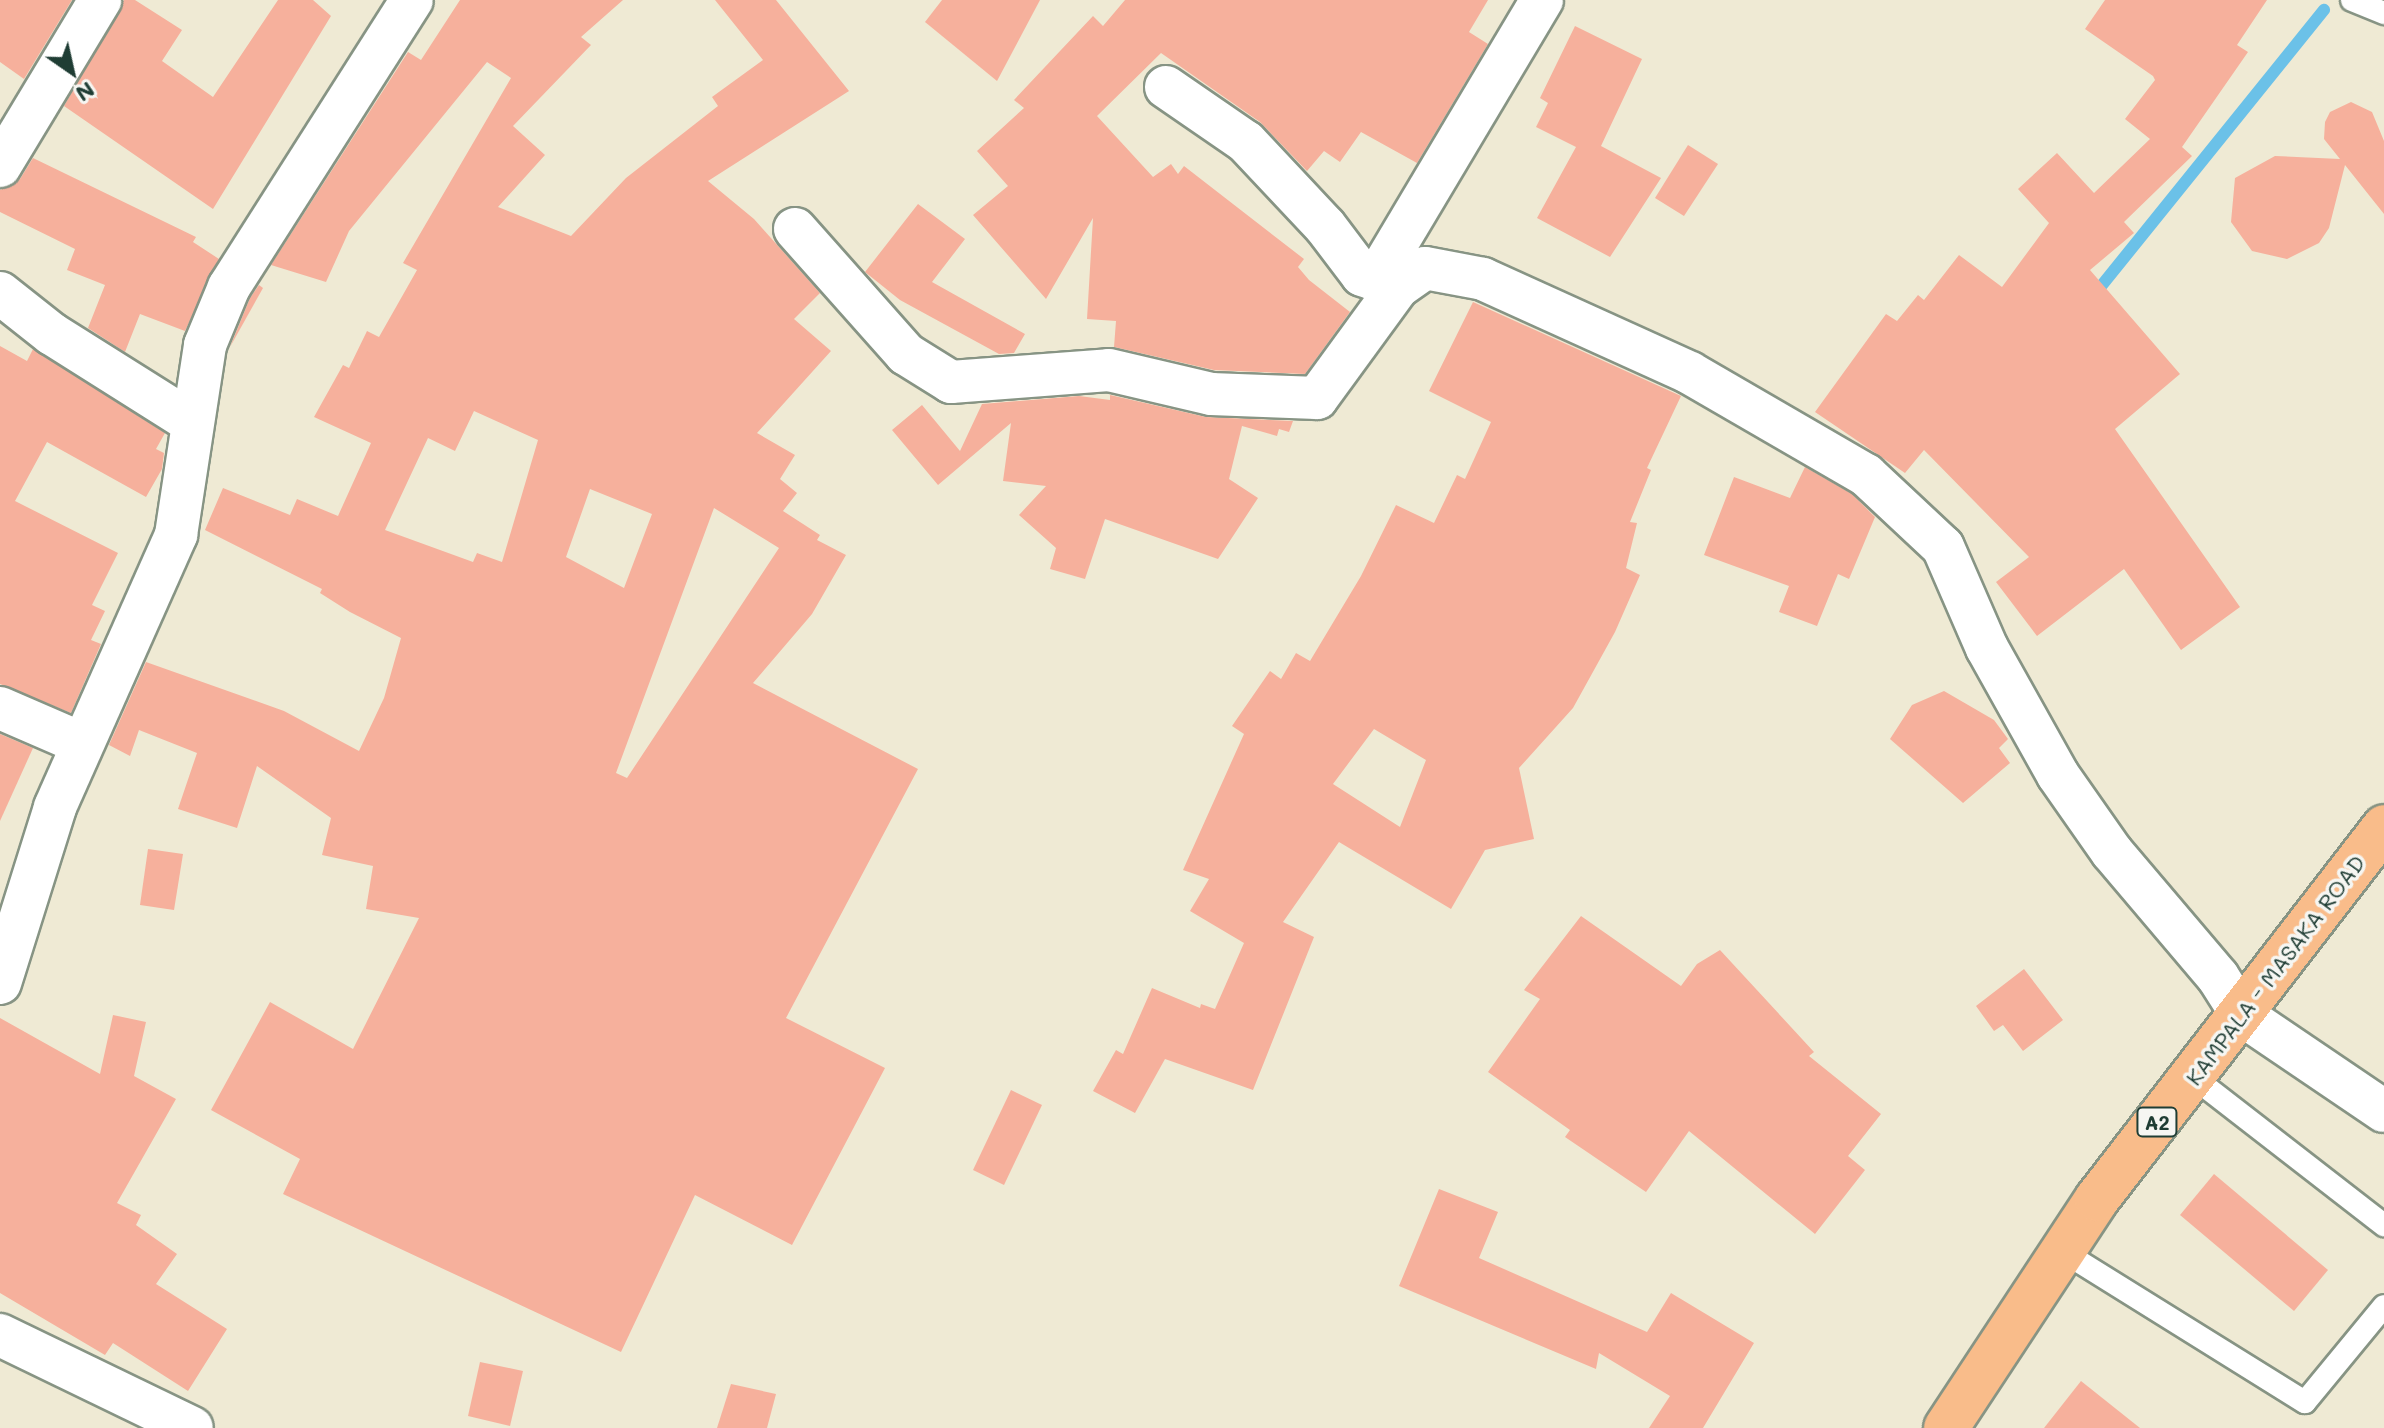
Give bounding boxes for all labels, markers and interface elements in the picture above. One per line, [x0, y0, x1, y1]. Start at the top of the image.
north arrow [32, 32, 112, 112]
text: N [71, 76, 101, 109]
street label: KAMPALA - MASAKA ROAD [2180, 850, 2370, 1090]
road number: A2 [2135, 1106, 2179, 1138]

